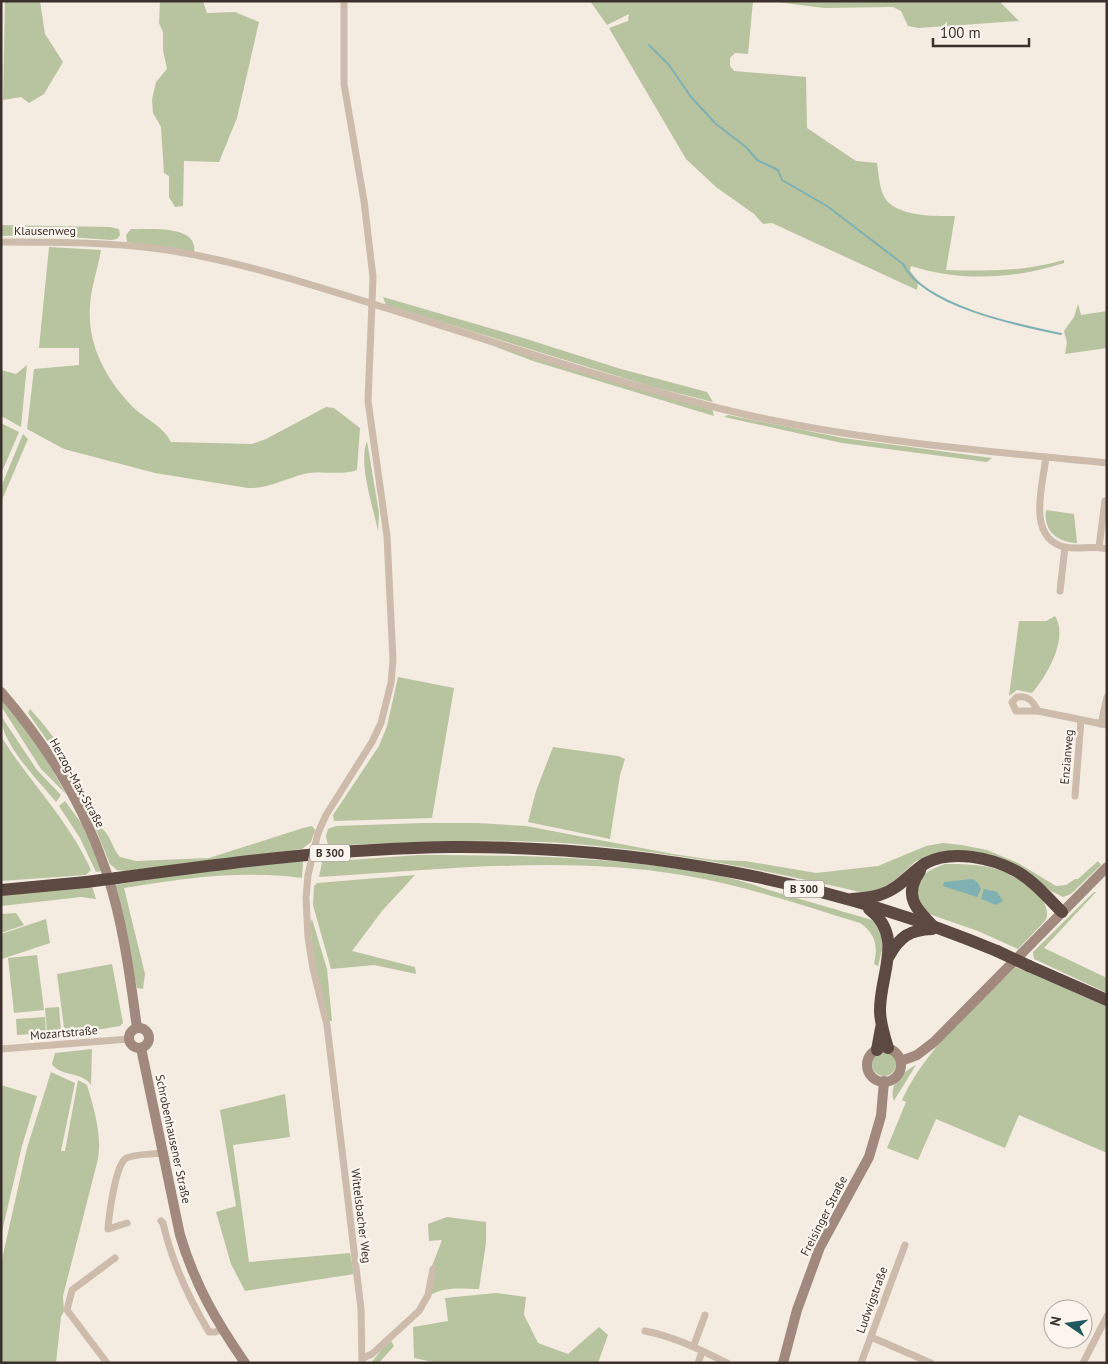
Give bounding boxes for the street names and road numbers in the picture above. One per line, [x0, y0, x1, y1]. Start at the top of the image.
street label: Klausenweg [14, 223, 76, 238]
street label: Enzianweg [1057, 729, 1076, 785]
street label: Herzog-Max-Straße [47, 736, 108, 830]
road number: B 300 [310, 844, 350, 861]
road number: B 300 [784, 881, 824, 898]
street label: Mozartstraße [29, 1022, 98, 1043]
street label: Schrobenhausener Straße [152, 1073, 195, 1205]
street label: Wittelsbacher Weg [348, 1168, 375, 1264]
street label: Freisinger Straße [797, 1173, 850, 1258]
street label: Ludwigstraße [853, 1264, 891, 1335]

